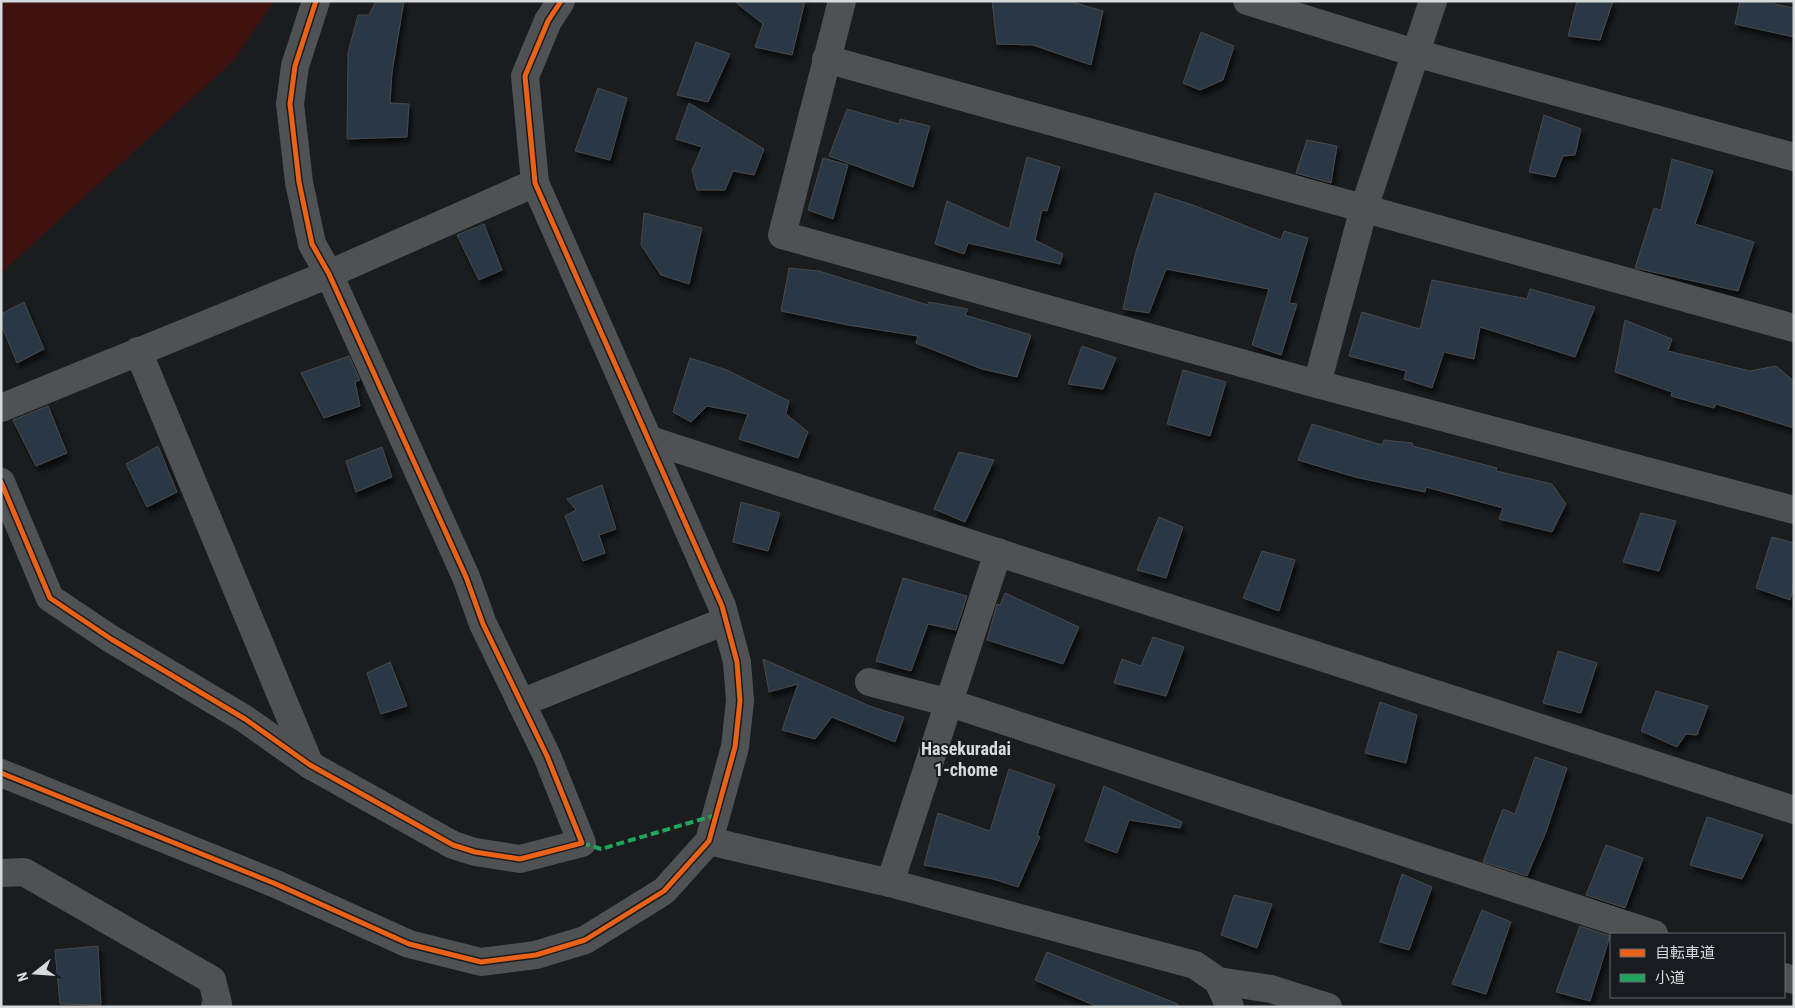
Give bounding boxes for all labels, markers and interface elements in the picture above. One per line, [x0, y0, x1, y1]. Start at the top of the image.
district label: Hasekuradai 1-chome [921, 738, 1011, 780]
legend [1610, 933, 1785, 998]
text: 自転車道 [1655, 944, 1715, 962]
north arrow [10, 948, 60, 998]
text: 小道 [1655, 969, 1685, 987]
text: N [14, 970, 31, 983]

